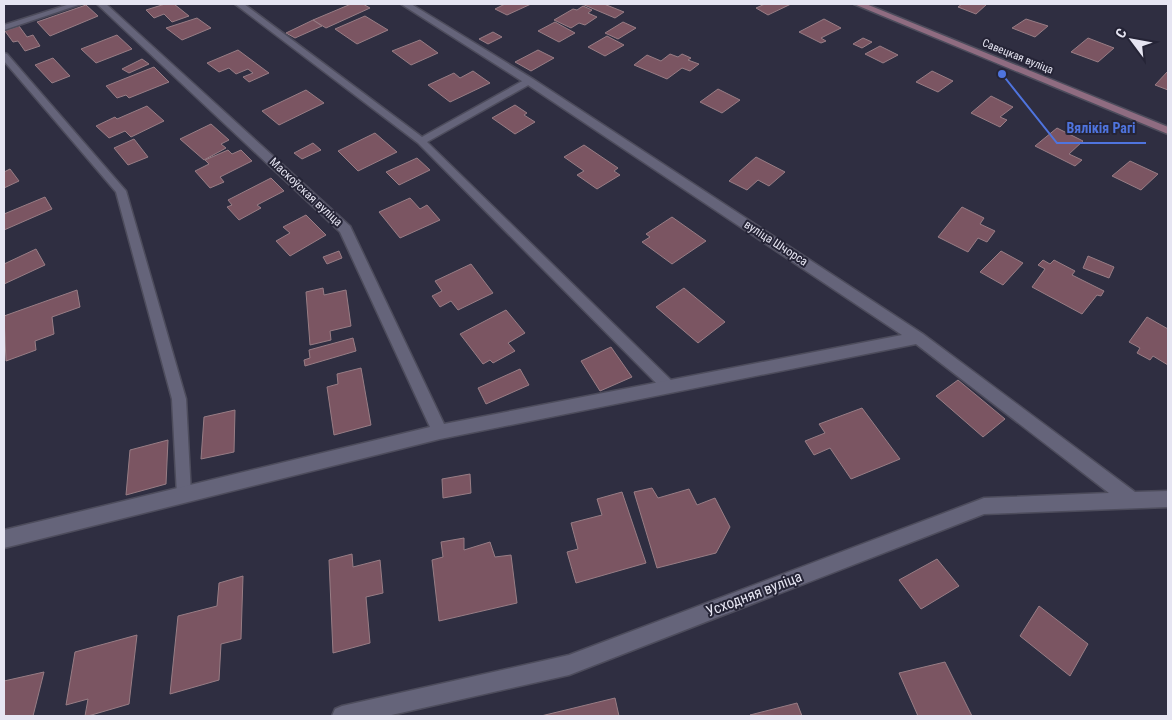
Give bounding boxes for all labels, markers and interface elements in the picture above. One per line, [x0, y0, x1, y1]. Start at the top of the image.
north arrow [1107, 15, 1157, 65]
text: С [1112, 25, 1130, 41]
street label: Савецкая вуліца [980, 36, 1055, 77]
callout: Вялікія Рагі [1057, 114, 1146, 143]
text: Вялікія Рагі [1066, 120, 1136, 136]
street label: Маскоўская вуліца [267, 155, 345, 229]
street label: вуліца Шчорса [742, 217, 811, 269]
street label: Усходняя вуліца [704, 567, 804, 621]

